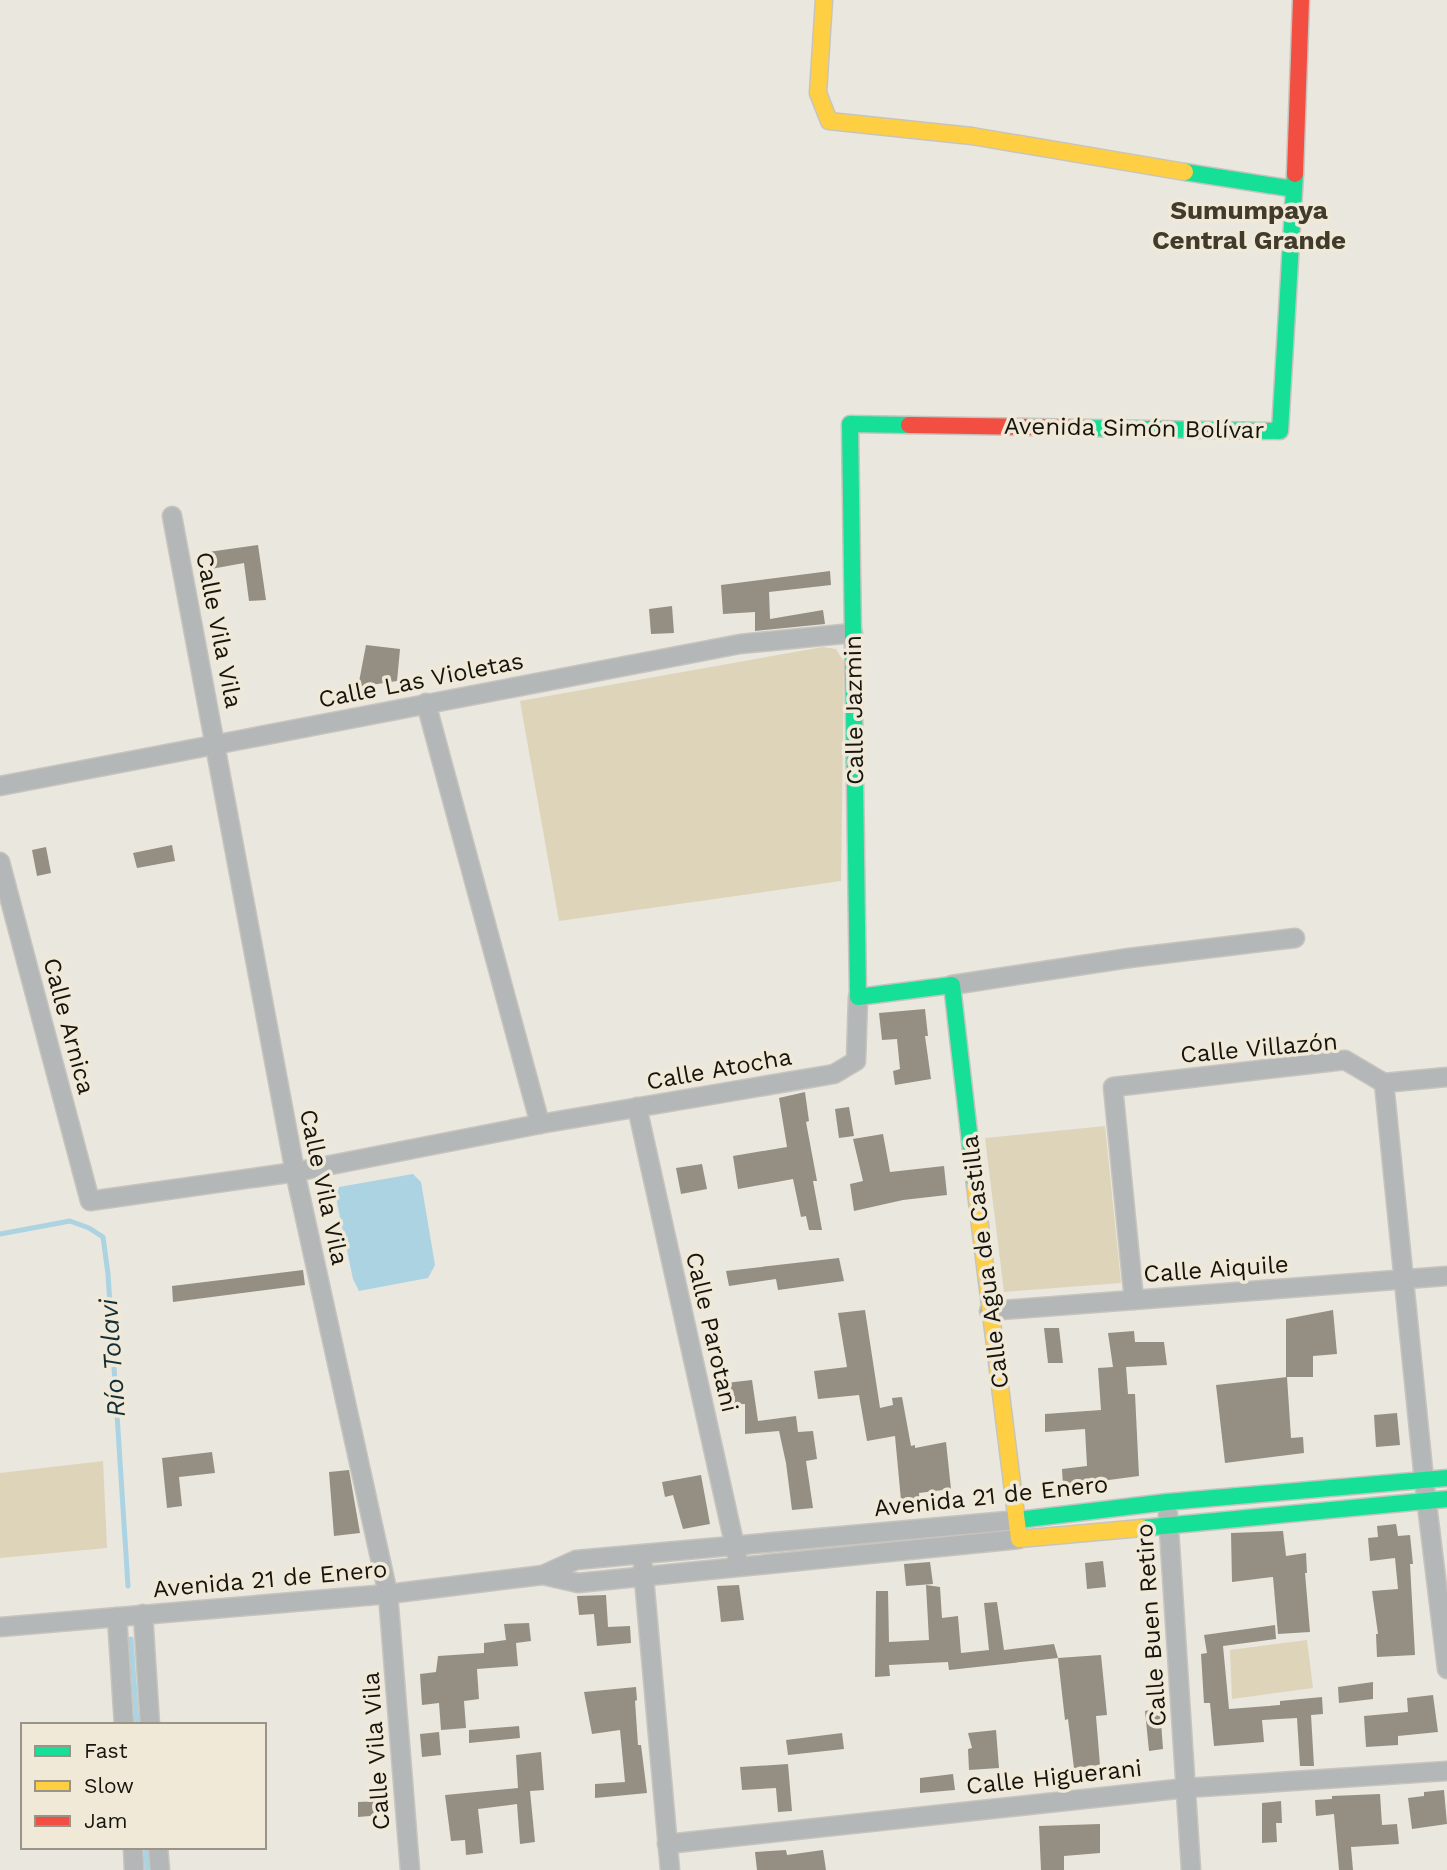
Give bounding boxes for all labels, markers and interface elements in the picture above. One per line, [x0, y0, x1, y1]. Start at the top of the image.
district label: Sumumpaya Central Grande [1152, 195, 1346, 255]
street label: Avenida Simón Bolívar [1004, 412, 1265, 444]
street label: Calle Vila Vila [190, 550, 248, 710]
street label: Calle Jazmin [839, 635, 869, 785]
street label: Calle Las Violetas [316, 646, 526, 714]
street label: Calle Arnica [37, 955, 101, 1097]
street label: Calle Villazón [1179, 1027, 1339, 1069]
street label: Calle Atocha [644, 1042, 794, 1096]
street label: Calle Vila Vila [294, 1107, 354, 1267]
street label: Calle Agua de Castilla [956, 1134, 1014, 1390]
street label: Calle Parotani [680, 1249, 744, 1415]
street label: Calle Aiquile [1142, 1250, 1290, 1288]
water label: Río Tolavi [93, 1297, 131, 1418]
street label: Avenida 21 de Enero [873, 1470, 1109, 1522]
street label: Calle Buen Retiro [1130, 1523, 1172, 1727]
street label: Avenida 21 de Enero [152, 1555, 388, 1603]
street label: Calle Vila Vila [357, 1671, 395, 1831]
legend [21, 1723, 266, 1849]
text: Fast [84, 1738, 128, 1763]
street label: Calle Higuerani [965, 1754, 1143, 1800]
text: Slow [84, 1773, 134, 1798]
text: Jam [84, 1808, 127, 1833]

